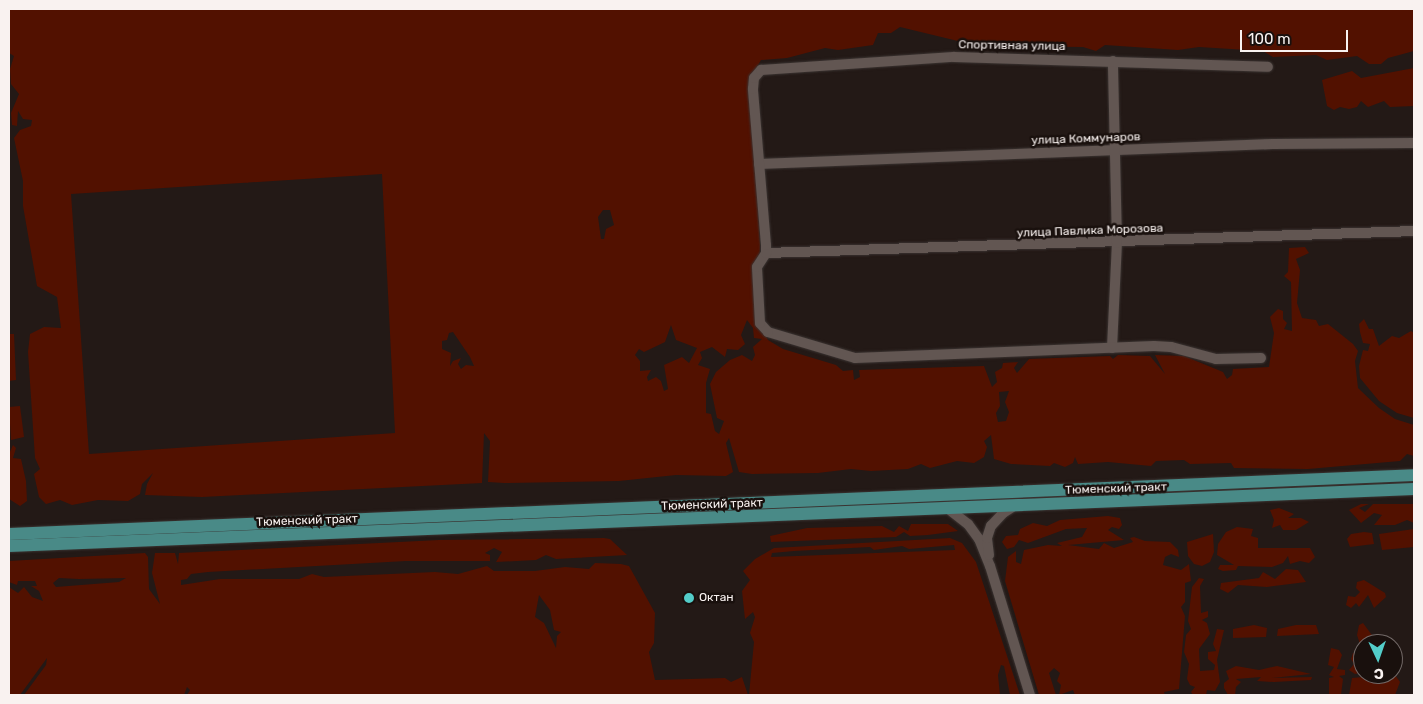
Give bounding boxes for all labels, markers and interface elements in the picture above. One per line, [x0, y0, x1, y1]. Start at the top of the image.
scale bar [1243, 20, 1350, 52]
text: 100 m [1248, 30, 1290, 48]
street label: Спортивная улица [958, 38, 1066, 54]
street label: улица Коммунаров [1031, 130, 1141, 148]
street label: улица Павлика Морозова [1017, 221, 1163, 241]
street label: Тюменский тракт [1065, 480, 1167, 498]
street label: Тюменский тракт [661, 496, 763, 514]
street label: Тюменский тракт [256, 512, 358, 530]
place label: Октан [699, 591, 734, 605]
marker: Октан [683, 592, 695, 604]
north arrow [1353, 634, 1403, 684]
text: С [1373, 665, 1384, 682]

